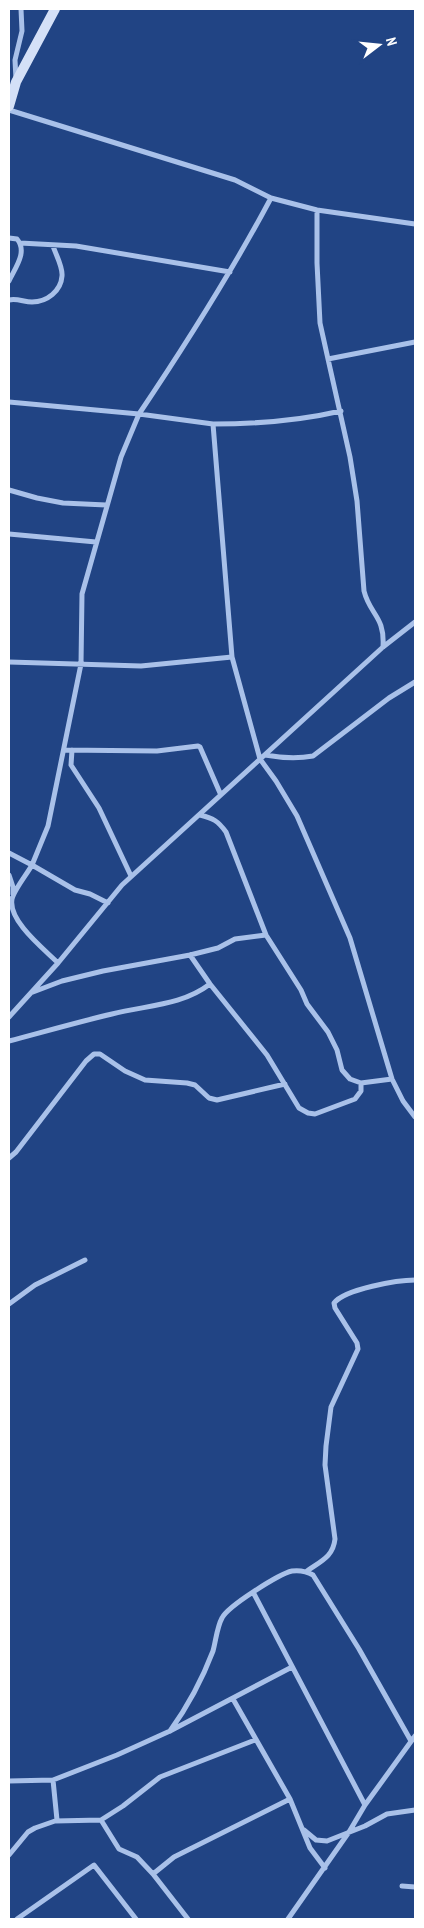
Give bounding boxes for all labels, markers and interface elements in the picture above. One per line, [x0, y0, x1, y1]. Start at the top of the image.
north arrow [354, 20, 404, 70]
text: N [382, 35, 401, 48]

